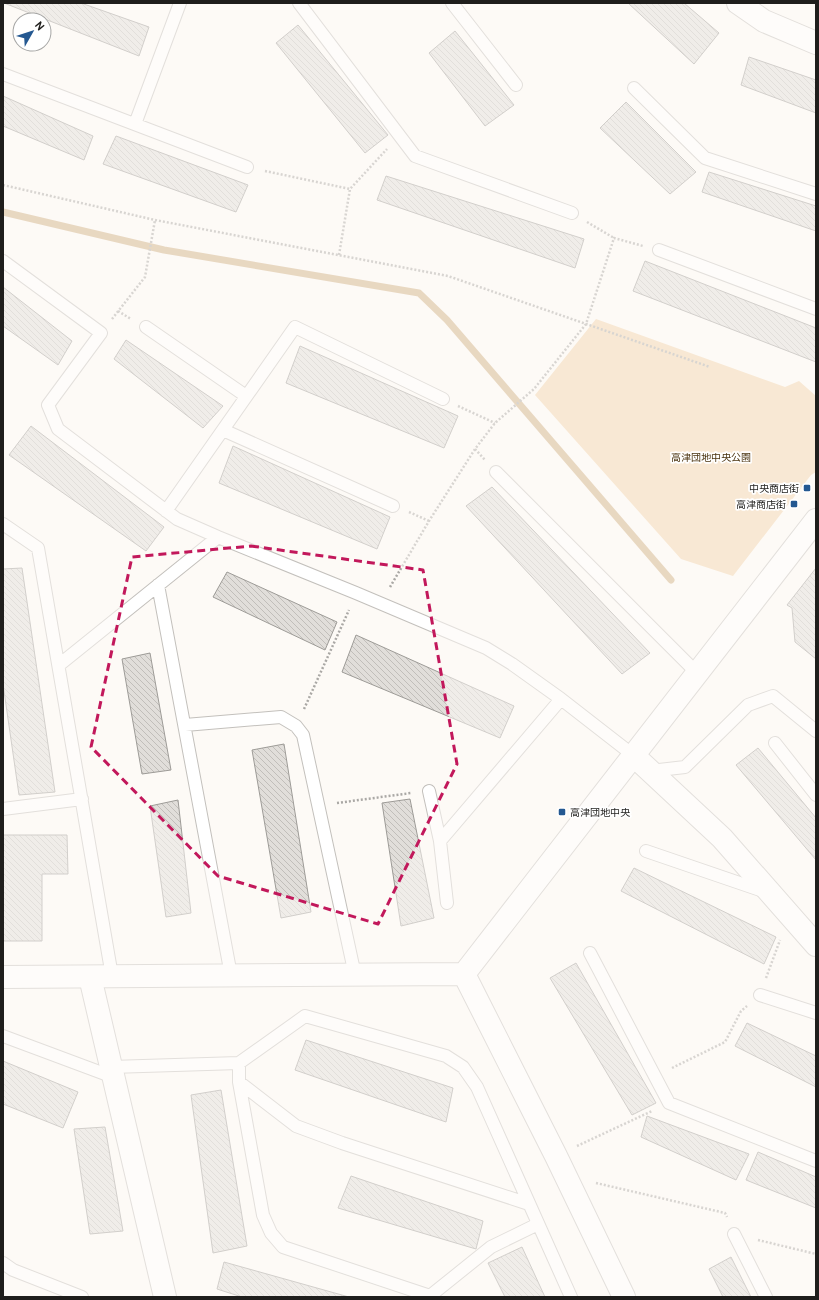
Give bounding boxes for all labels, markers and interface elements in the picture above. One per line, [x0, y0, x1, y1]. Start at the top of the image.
north arrow [12, 12, 52, 52]
text: N [31, 19, 47, 34]
park label: 高津団地中央公園 [671, 452, 751, 465]
place label: 中央商店街 [749, 483, 799, 496]
marker: 中央商店街 [802, 483, 812, 493]
place label: 高津商店街 [736, 499, 786, 512]
marker: 高津商店街 [789, 499, 799, 509]
marker: 高津団地中央 [557, 807, 567, 817]
place label: 高津団地中央 [570, 807, 631, 820]

